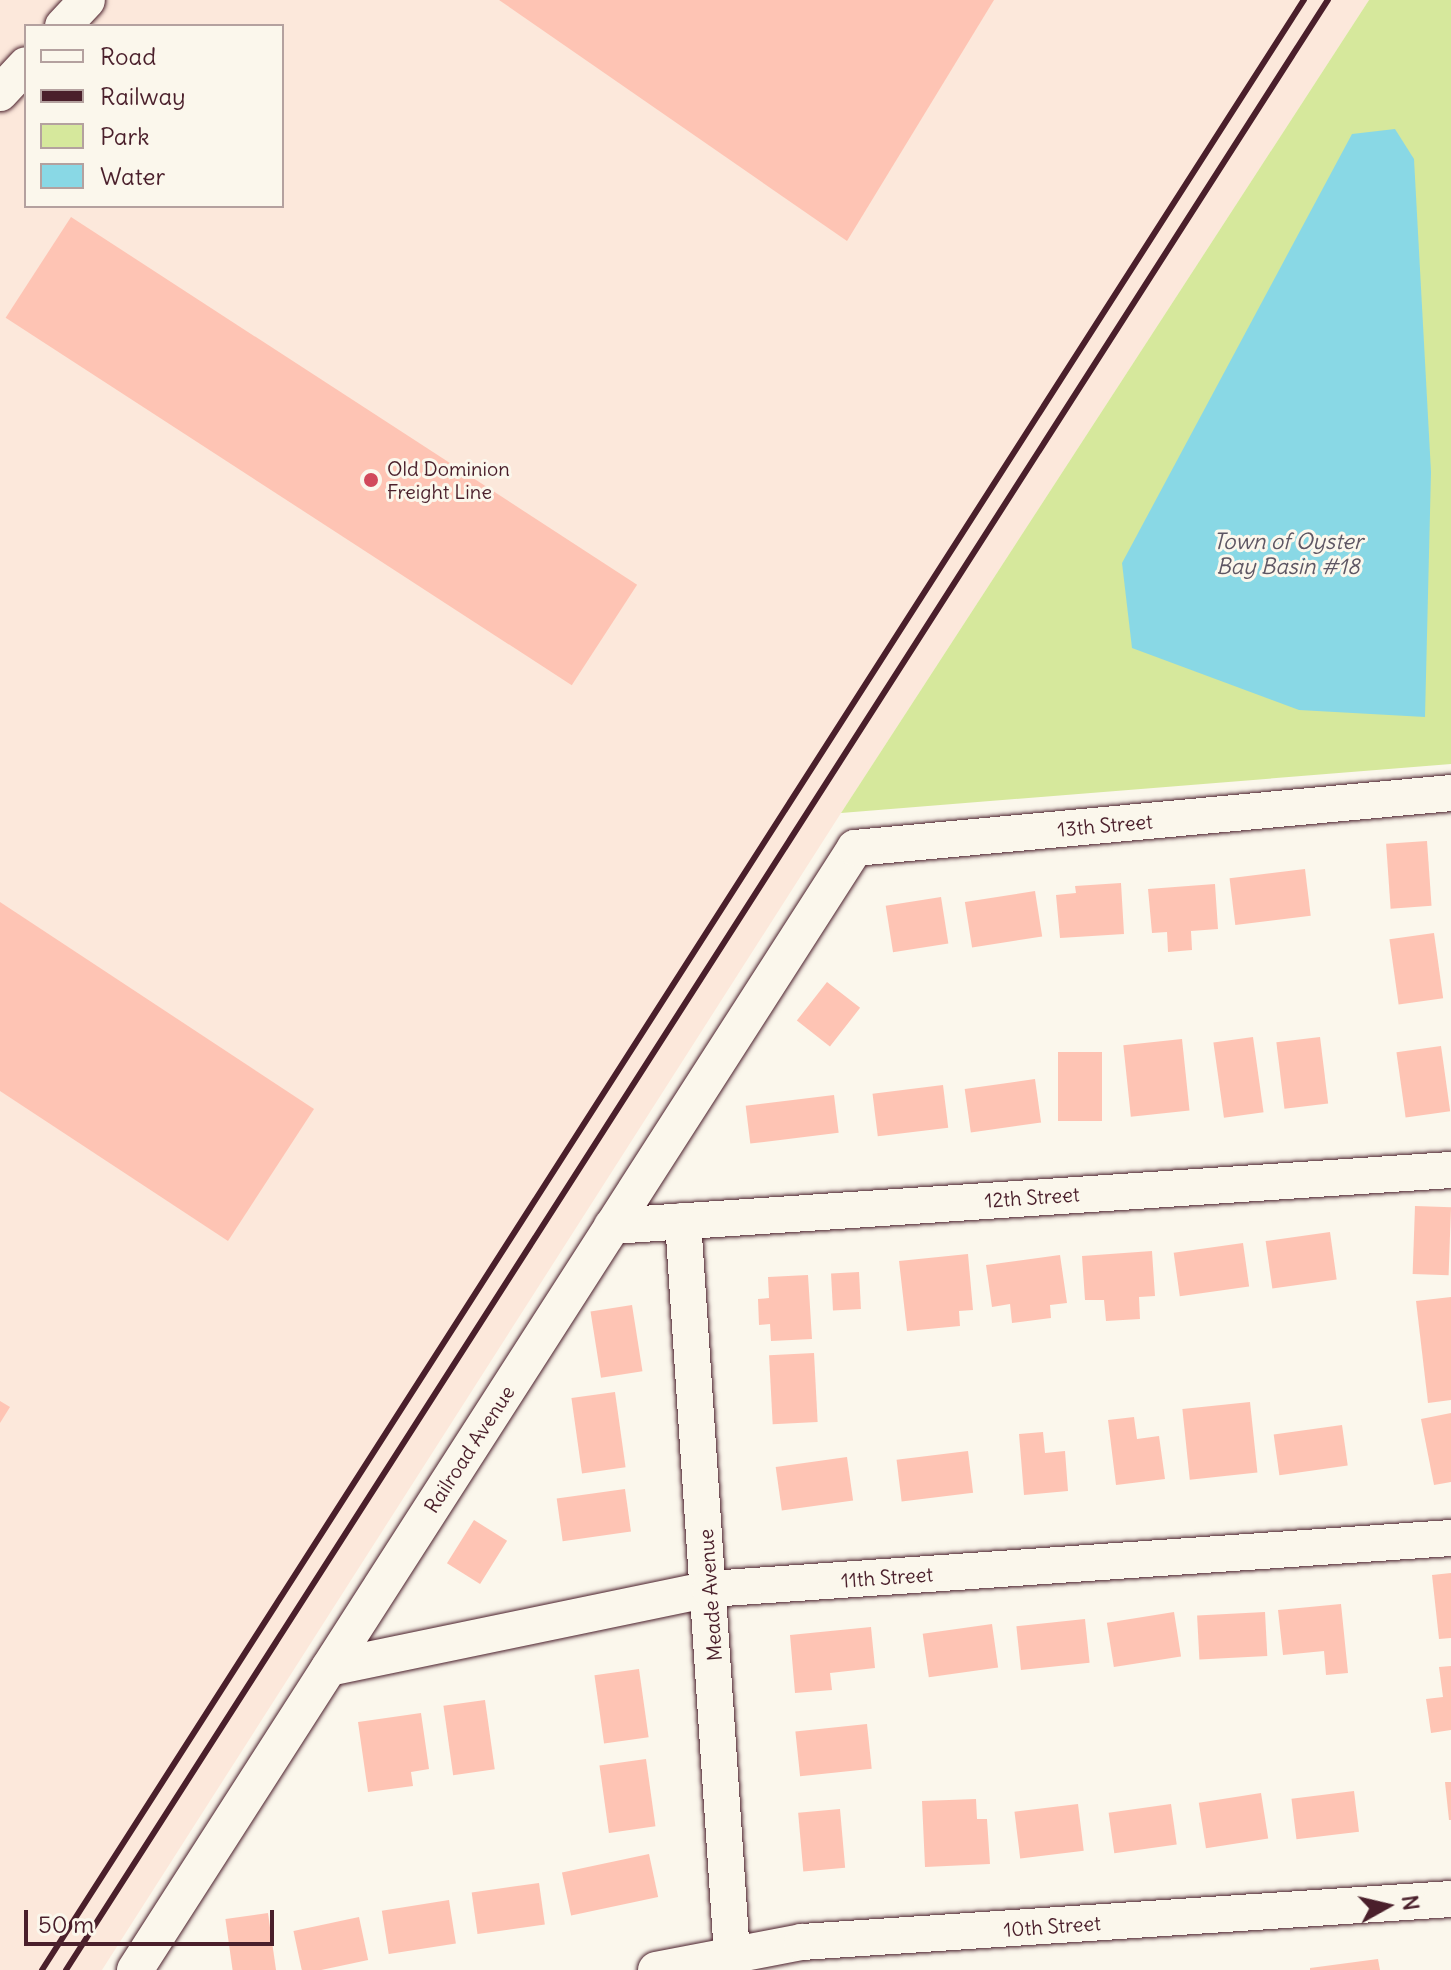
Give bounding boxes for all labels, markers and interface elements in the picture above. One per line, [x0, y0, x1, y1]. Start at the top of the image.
legend [24, 24, 284, 208]
text: Road [100, 41, 156, 71]
text: Railway [100, 81, 186, 111]
text: Park [100, 121, 150, 151]
text: Water [100, 161, 165, 191]
place label: Old Dominion Freight Line [387, 456, 510, 503]
marker: Old Dominion Freight Line [362, 471, 380, 489]
water label: Town of Oyster Bay Basin #18 [1213, 528, 1363, 580]
street label: 13th Street [1056, 809, 1154, 841]
street label: 12th Street [984, 1182, 1080, 1212]
street label: Railroad Avenue [419, 1381, 519, 1517]
street label: Meade Avenue [693, 1528, 727, 1662]
street label: 11th Street [840, 1562, 934, 1592]
north arrow [1347, 1866, 1427, 1946]
text: N [1396, 1893, 1426, 1912]
scale bar [28, 1894, 278, 1944]
text: 50 m [38, 1909, 94, 1939]
street label: 10th Street [1003, 1911, 1101, 1941]

